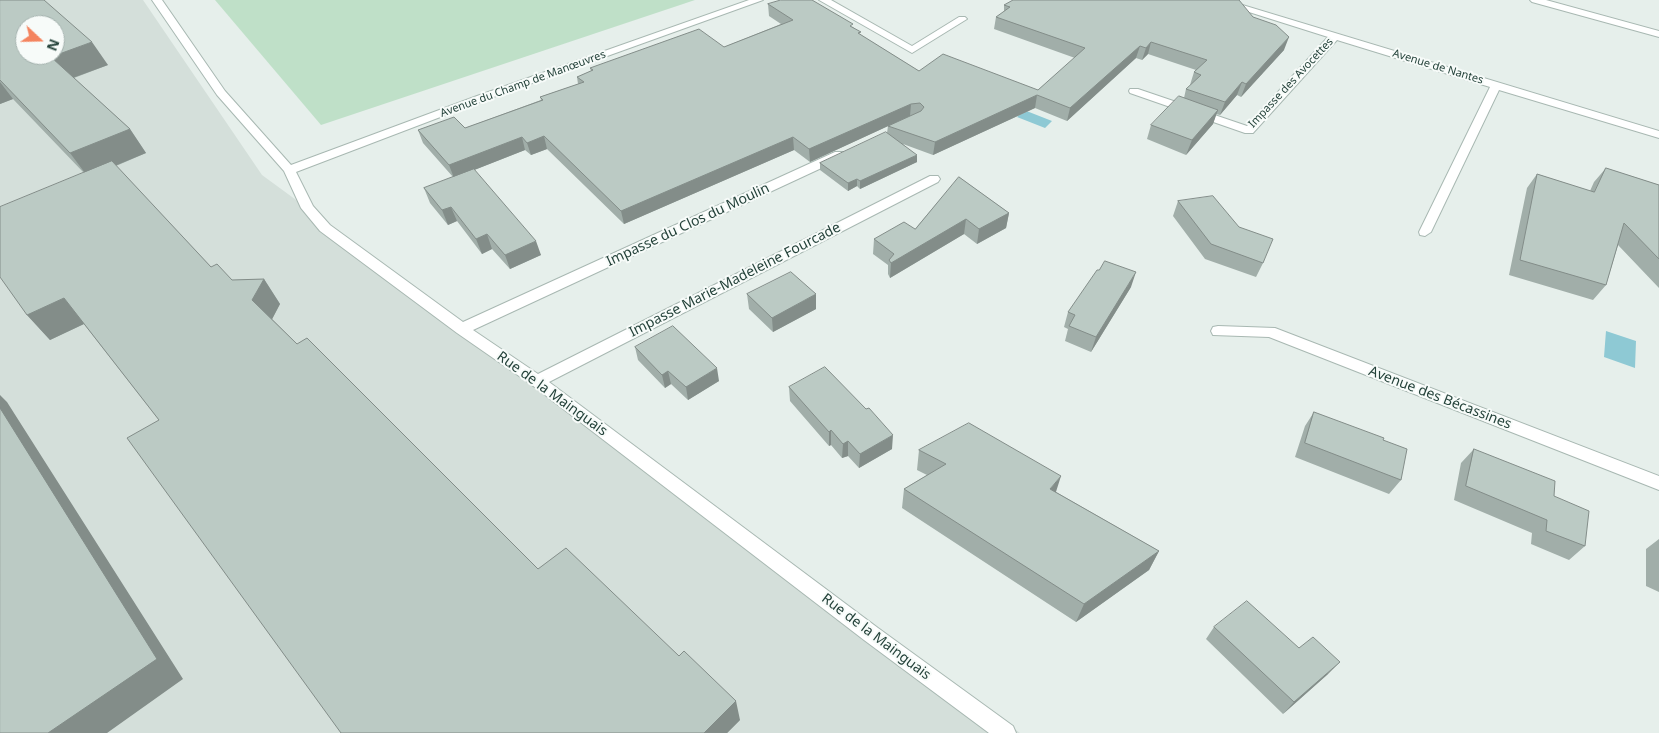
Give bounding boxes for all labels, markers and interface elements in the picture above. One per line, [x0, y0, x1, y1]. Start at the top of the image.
north arrow [15, 15, 65, 65]
street label: Impasse des Avocettes [1246, 35, 1336, 131]
text: N [43, 36, 64, 54]
street label: Avenue de Nantes [1391, 47, 1485, 87]
street label: Avenue du Champ de Manœuvres [438, 48, 608, 120]
street label: Impasse du Clos du Moulin [604, 180, 772, 270]
street label: Impasse Marie-Madeleine Fourcade [627, 219, 843, 341]
street label: Rue de la Mainguais [494, 348, 610, 440]
street label: Avenue des Bécassines [1366, 363, 1514, 433]
street label: Rue de la Mainguais [818, 590, 934, 684]

